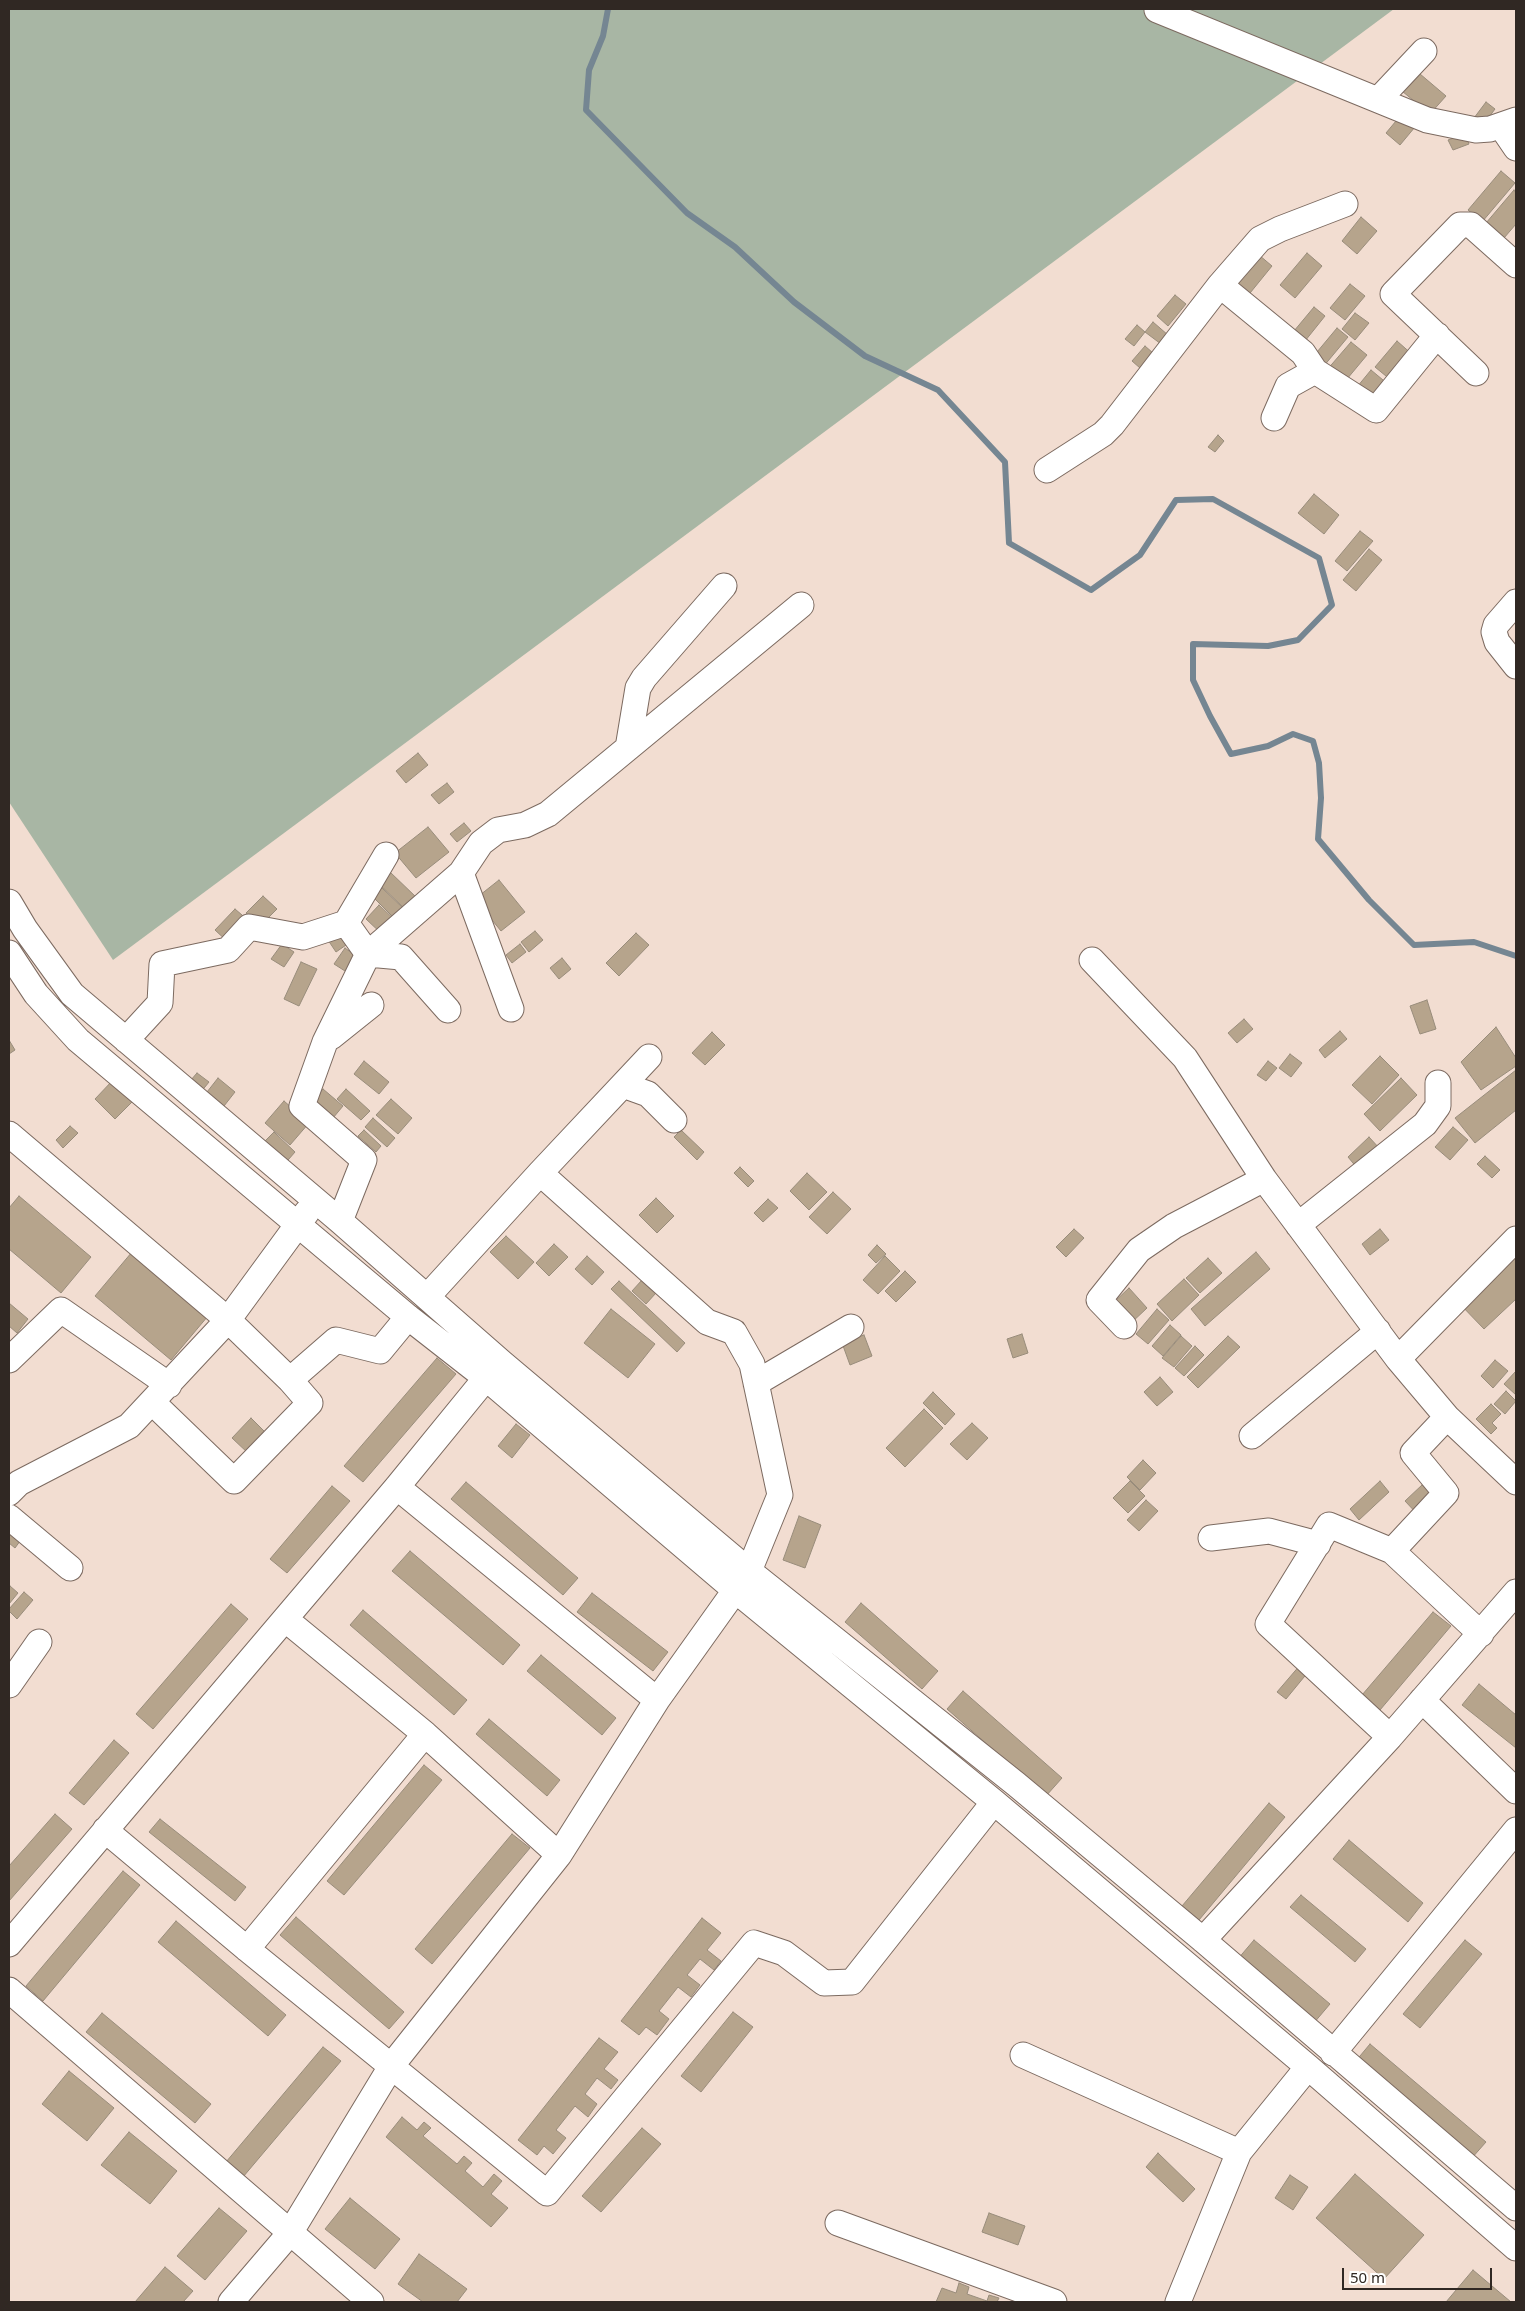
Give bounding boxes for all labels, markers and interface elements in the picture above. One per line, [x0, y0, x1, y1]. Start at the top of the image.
scale bar [1345, 2258, 1495, 2290]
text: 50 m [1350, 2267, 1385, 2287]

